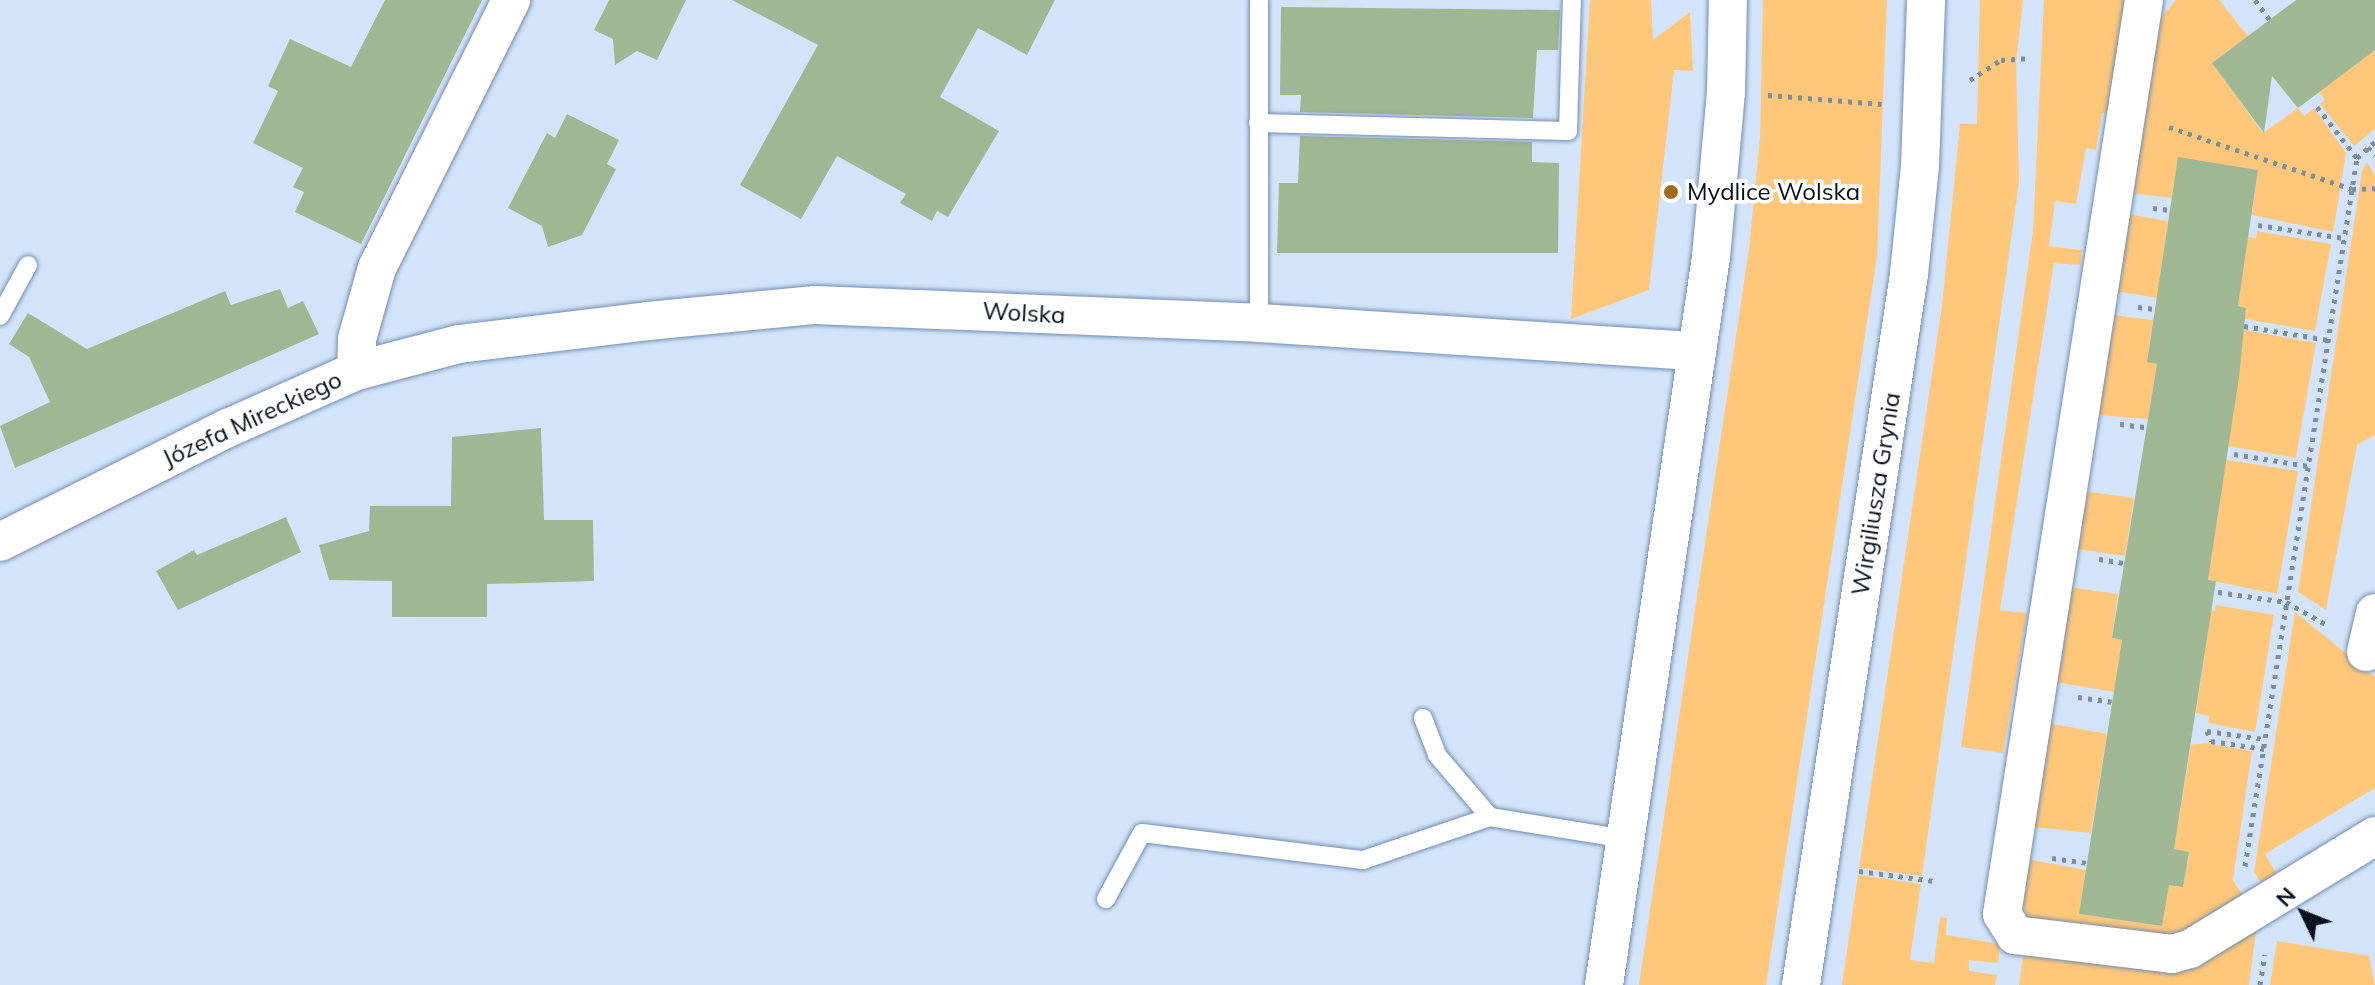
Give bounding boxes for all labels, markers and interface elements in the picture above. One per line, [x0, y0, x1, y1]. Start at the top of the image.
place label: Mydlice Wolska [1687, 178, 1860, 206]
marker: Mydlice Wolska [1662, 183, 1680, 201]
street label: Wolska [982, 296, 1066, 330]
street label: Józefa Mireckiego [158, 365, 346, 473]
street label: Wirgiliusza Grynia [1846, 390, 1906, 598]
north arrow [2263, 873, 2343, 953]
text: N [2270, 881, 2301, 912]

